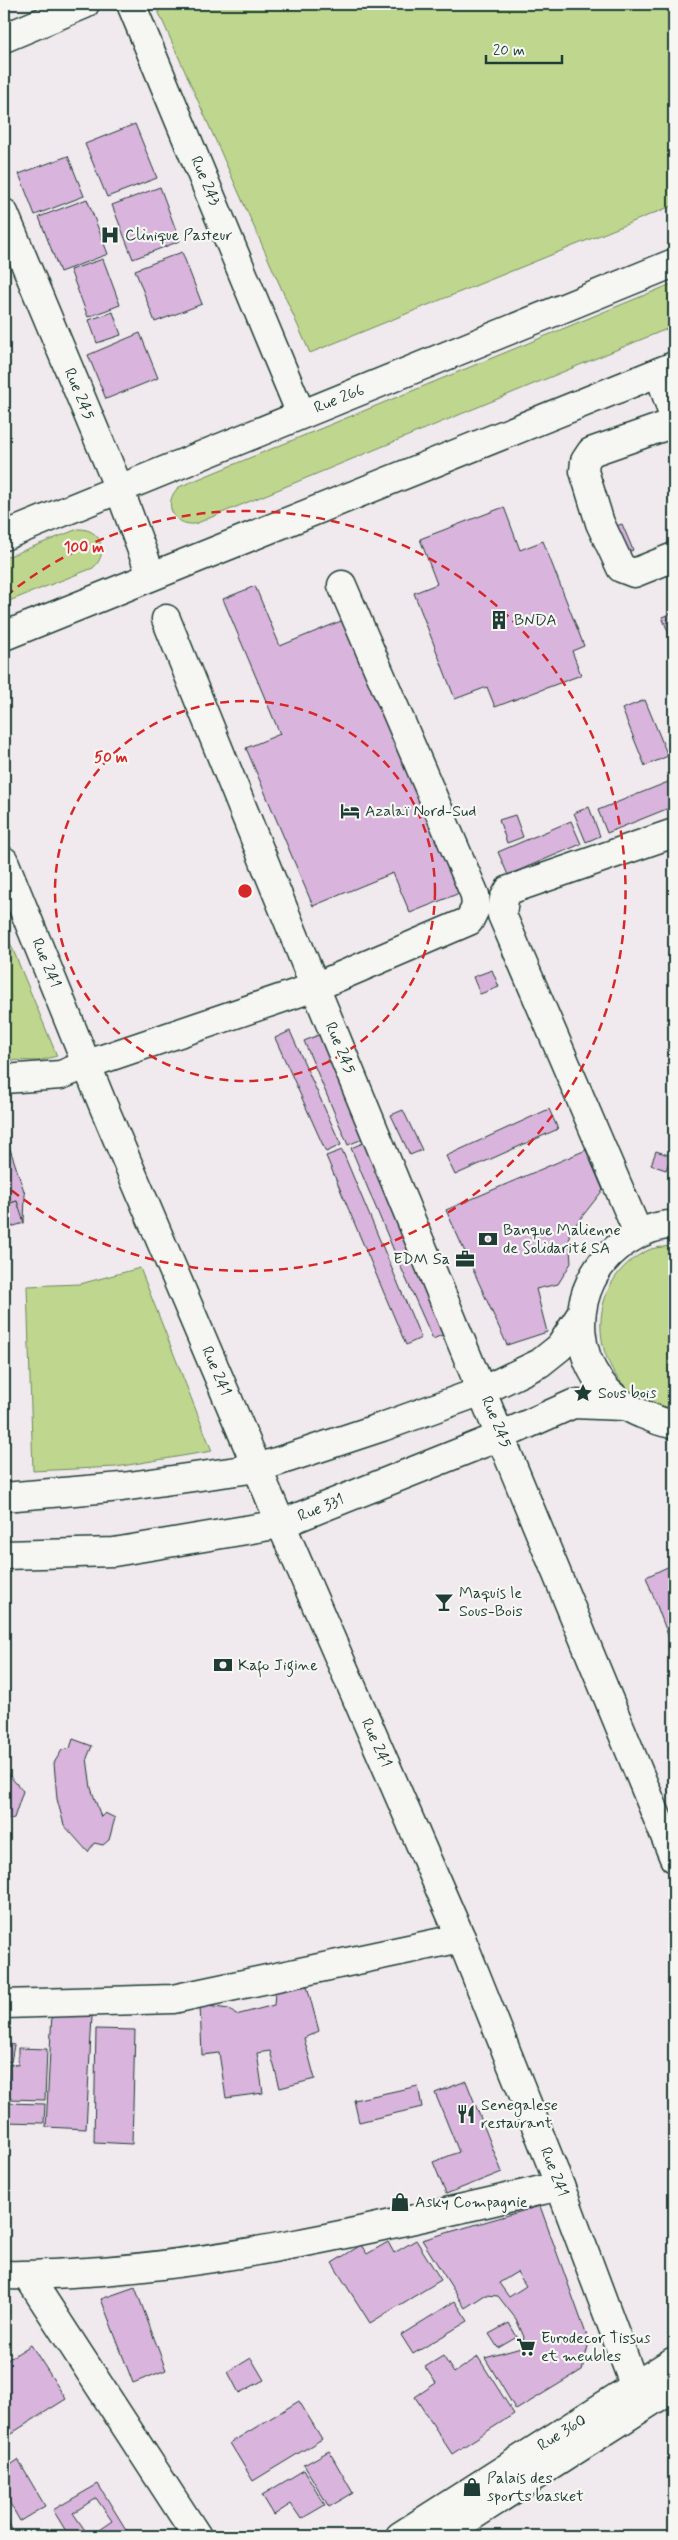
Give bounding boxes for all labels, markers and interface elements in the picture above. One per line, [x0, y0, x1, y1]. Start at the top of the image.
scale bar [486, 32, 562, 64]
text: 20 m [493, 41, 525, 61]
street label: Rue 243 [185, 153, 225, 210]
hospital icon: Clinique Pasteur [99, 224, 121, 246]
place label: Clinique Pasteur [125, 225, 233, 246]
street label: Rue 245 [59, 365, 99, 423]
street label: Rue 266 [311, 379, 367, 419]
text: 100 m [64, 538, 104, 558]
building icon: BNDA [488, 609, 510, 631]
place label: BNDA [514, 610, 557, 631]
text: 50 m [94, 748, 128, 768]
hotel icon: Azalaï Nord-Sud [339, 800, 361, 822]
place label: Azalaï Nord-Sud [365, 801, 476, 822]
centre of rings [236, 882, 254, 900]
street label: Rue 241 [27, 935, 65, 991]
street label: Rue 245 [320, 1019, 360, 1077]
place label: Banque Malienne de Solidarité SA [503, 1220, 621, 1259]
bank icon: Banque Malienne de Solidarité SA [477, 1228, 499, 1250]
office icon: EDM Sa [454, 1248, 476, 1270]
place label: EDM Sa [393, 1249, 450, 1270]
street label: Rue 241 [196, 1343, 236, 1399]
place icon: Sous bois [572, 1382, 594, 1404]
place label: Sous bois [598, 1383, 656, 1404]
street label: Rue 245 [476, 1393, 516, 1451]
street label: Rue 331 [295, 1489, 347, 1527]
place label: Maquis le Sous-Bois [459, 1583, 523, 1622]
bar icon: Maquis le Sous-Bois [433, 1591, 455, 1613]
bank icon: Kafo Jigine [212, 1654, 234, 1676]
place label: Kafo Jigine [238, 1655, 318, 1678]
street label: Rue 241 [356, 1715, 396, 1771]
place label: Senegalese restaurant [481, 2095, 558, 2134]
restaurant icon: Senegalese restaurant [455, 2103, 477, 2125]
street label: Rue 241 [535, 2144, 573, 2200]
shop icon: Asky Compagnie [389, 2191, 411, 2213]
place label: Asky Compagnie [415, 2192, 528, 2213]
place label: Eurodecor Tissus et meubles [541, 2328, 651, 2367]
supermarket icon: Eurodecor Tissus et meubles [515, 2336, 537, 2358]
street label: Rue 360 [534, 2410, 590, 2456]
place label: Palais des sports basket [487, 2468, 584, 2507]
shop icon: Palais des sports basket [461, 2476, 483, 2498]

